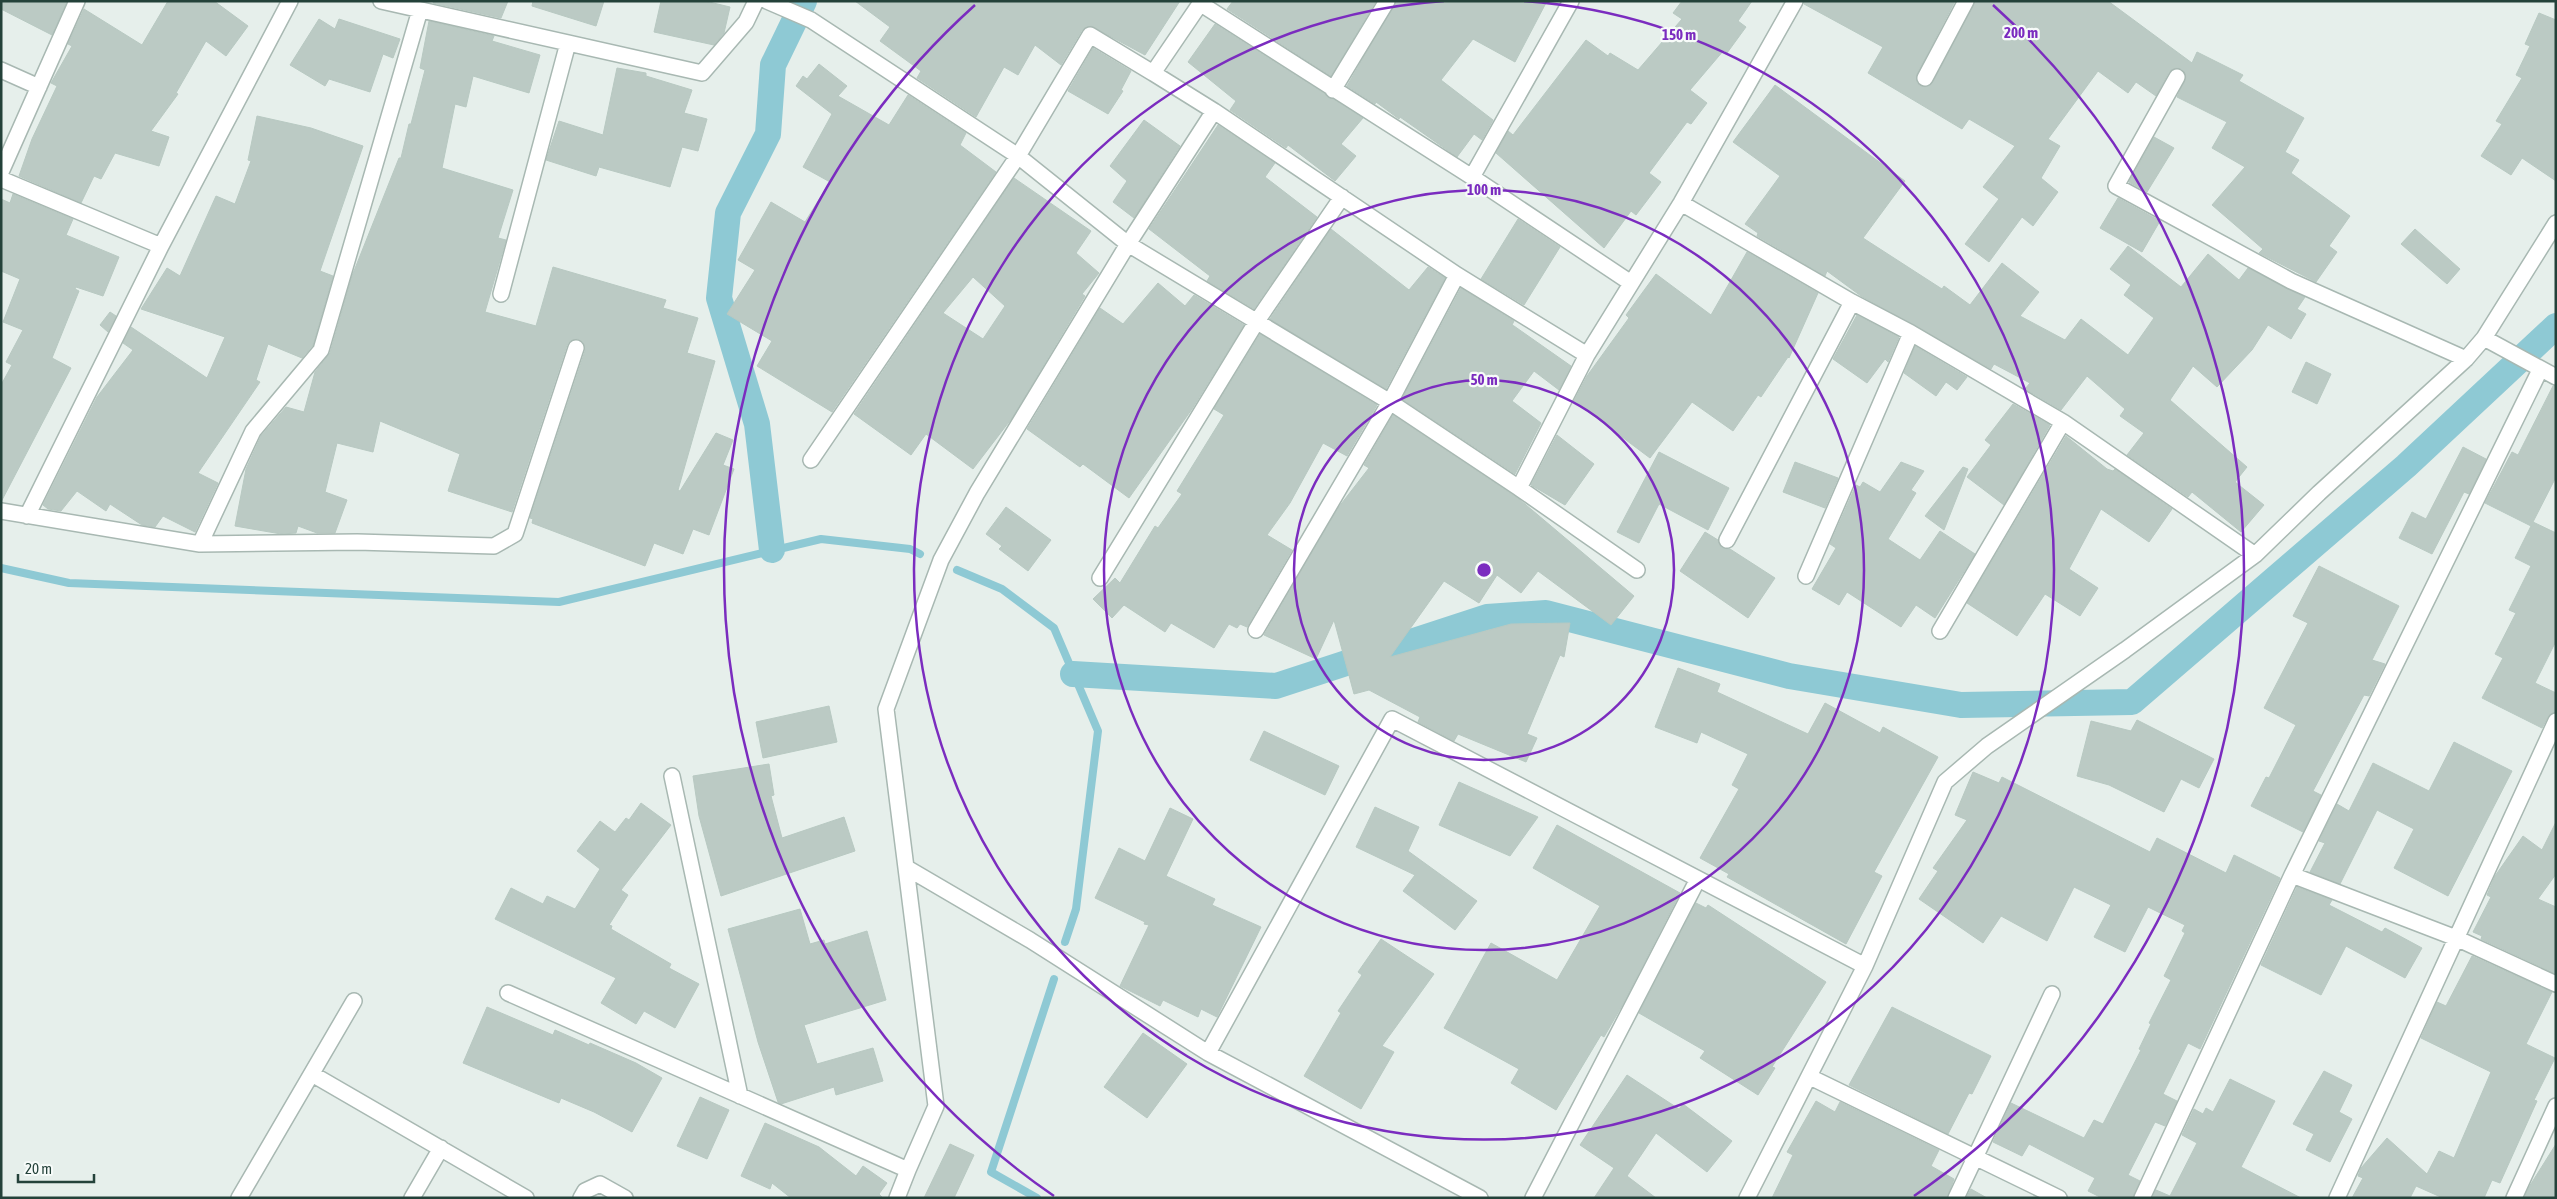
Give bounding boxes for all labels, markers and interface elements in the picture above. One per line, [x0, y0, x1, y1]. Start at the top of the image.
text: 200 m [2004, 24, 2038, 41]
text: 150 m [1662, 26, 1696, 43]
text: 100 m [1467, 181, 1501, 198]
text: 50 m [1471, 371, 1498, 388]
centre of rings [1475, 561, 1493, 579]
scale bar [18, 1152, 94, 1184]
text: 20 m [25, 1160, 52, 1177]

